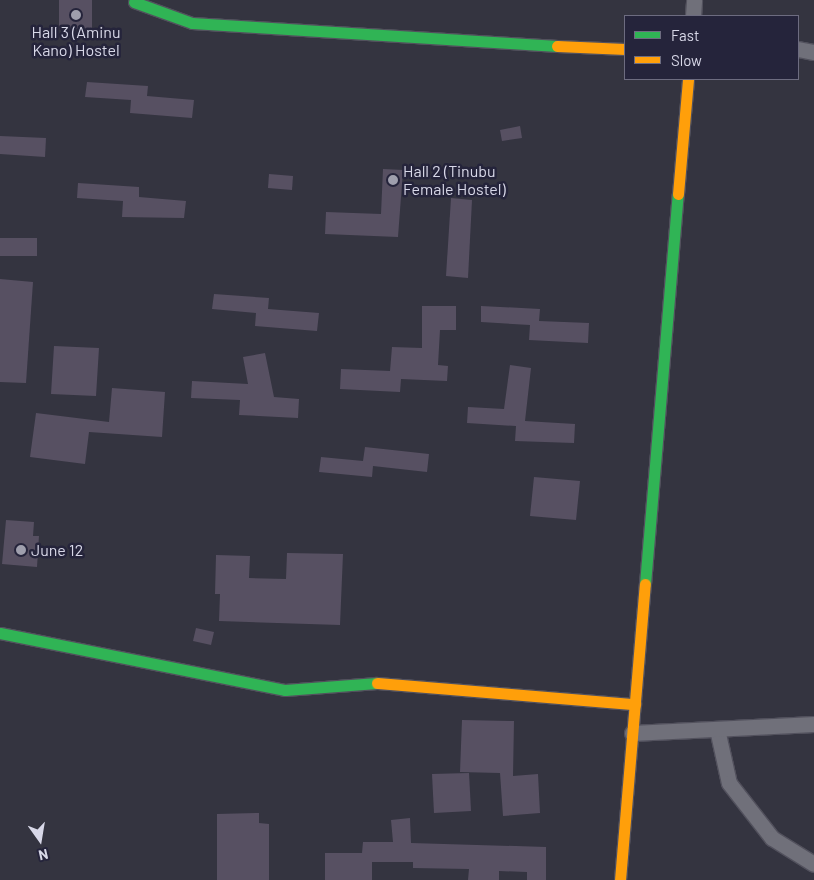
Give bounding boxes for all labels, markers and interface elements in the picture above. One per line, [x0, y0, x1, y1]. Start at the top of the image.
marker: Hall 3 (Aminu Kano) Hostel [70, 9, 82, 21]
legend [624, 15, 799, 80]
place label: Hall 3 (Aminu Kano) Hostel [31, 22, 121, 60]
text: Fast [671, 26, 699, 44]
text: Slow [671, 51, 702, 69]
place label: Hall 2 (Tinubu Female Hostel) [403, 161, 506, 199]
marker: Hall 2 (Tinubu Female Hostel) [387, 174, 399, 186]
place label: June 12 [31, 540, 83, 560]
marker: June 12 [15, 544, 27, 556]
north arrow [15, 815, 65, 865]
text: N [37, 846, 50, 864]

